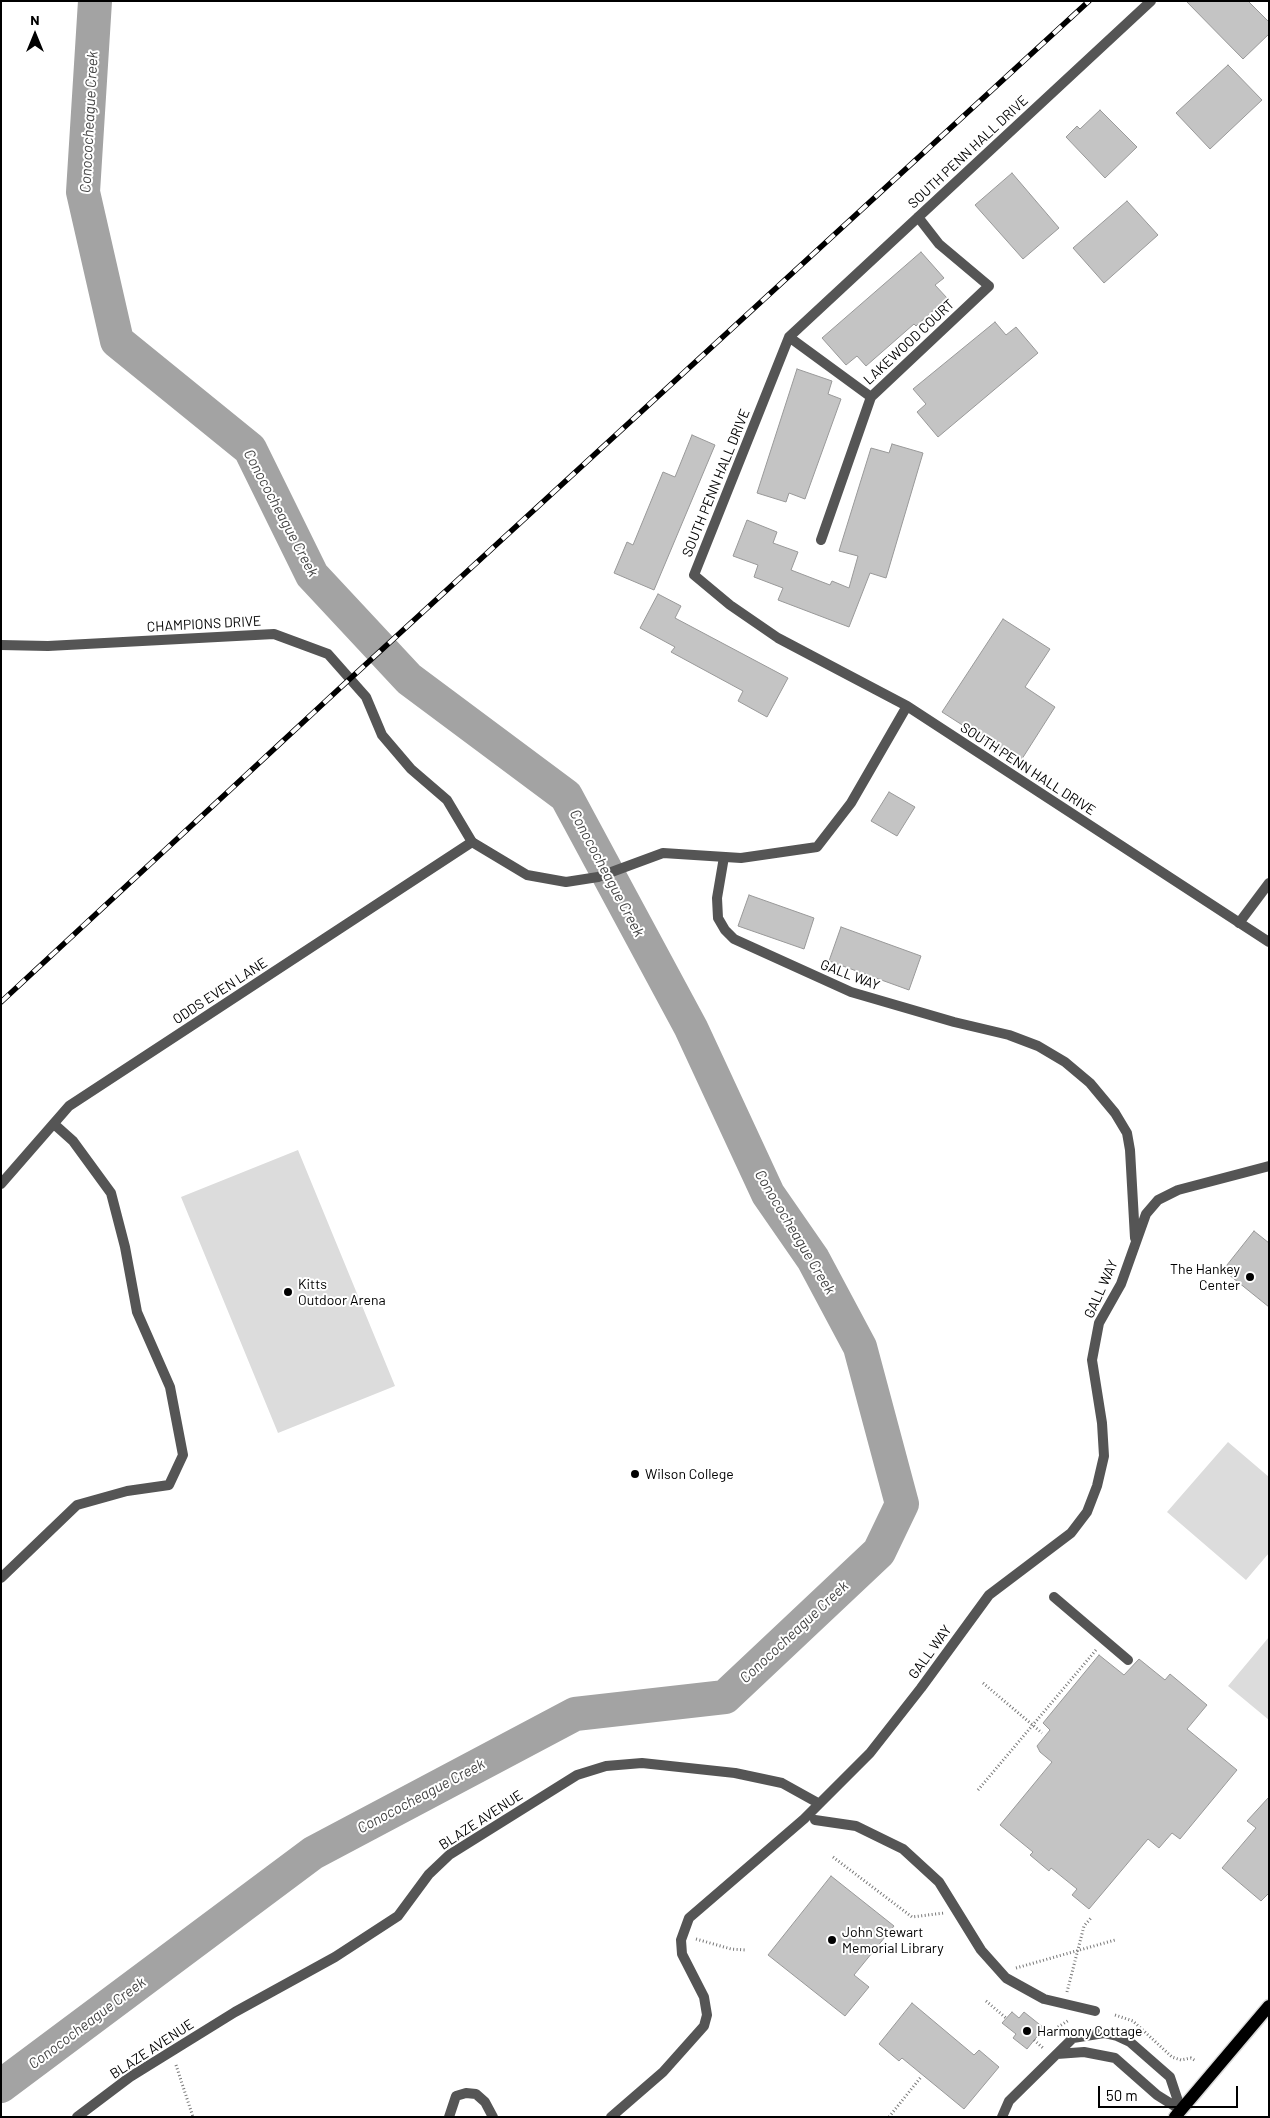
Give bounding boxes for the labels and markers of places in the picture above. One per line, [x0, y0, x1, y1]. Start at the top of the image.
place label: The Hankey Center [1170, 1261, 1240, 1294]
marker: The Hankey Center [1244, 1271, 1256, 1283]
place label: Kitts Outdoor Arena [298, 1276, 386, 1308]
marker: Kitts Outdoor Arena [282, 1286, 294, 1298]
place label: Wilson College [645, 1466, 734, 1482]
marker: Wilson College [629, 1468, 641, 1480]
place label: John Stewart Memorial Library [842, 1924, 944, 1956]
marker: John Stewart Memorial Library [826, 1934, 838, 1946]
place label: Harmony Cottage [1037, 2023, 1143, 2039]
marker: Harmony Cottage [1021, 2025, 1033, 2037]

